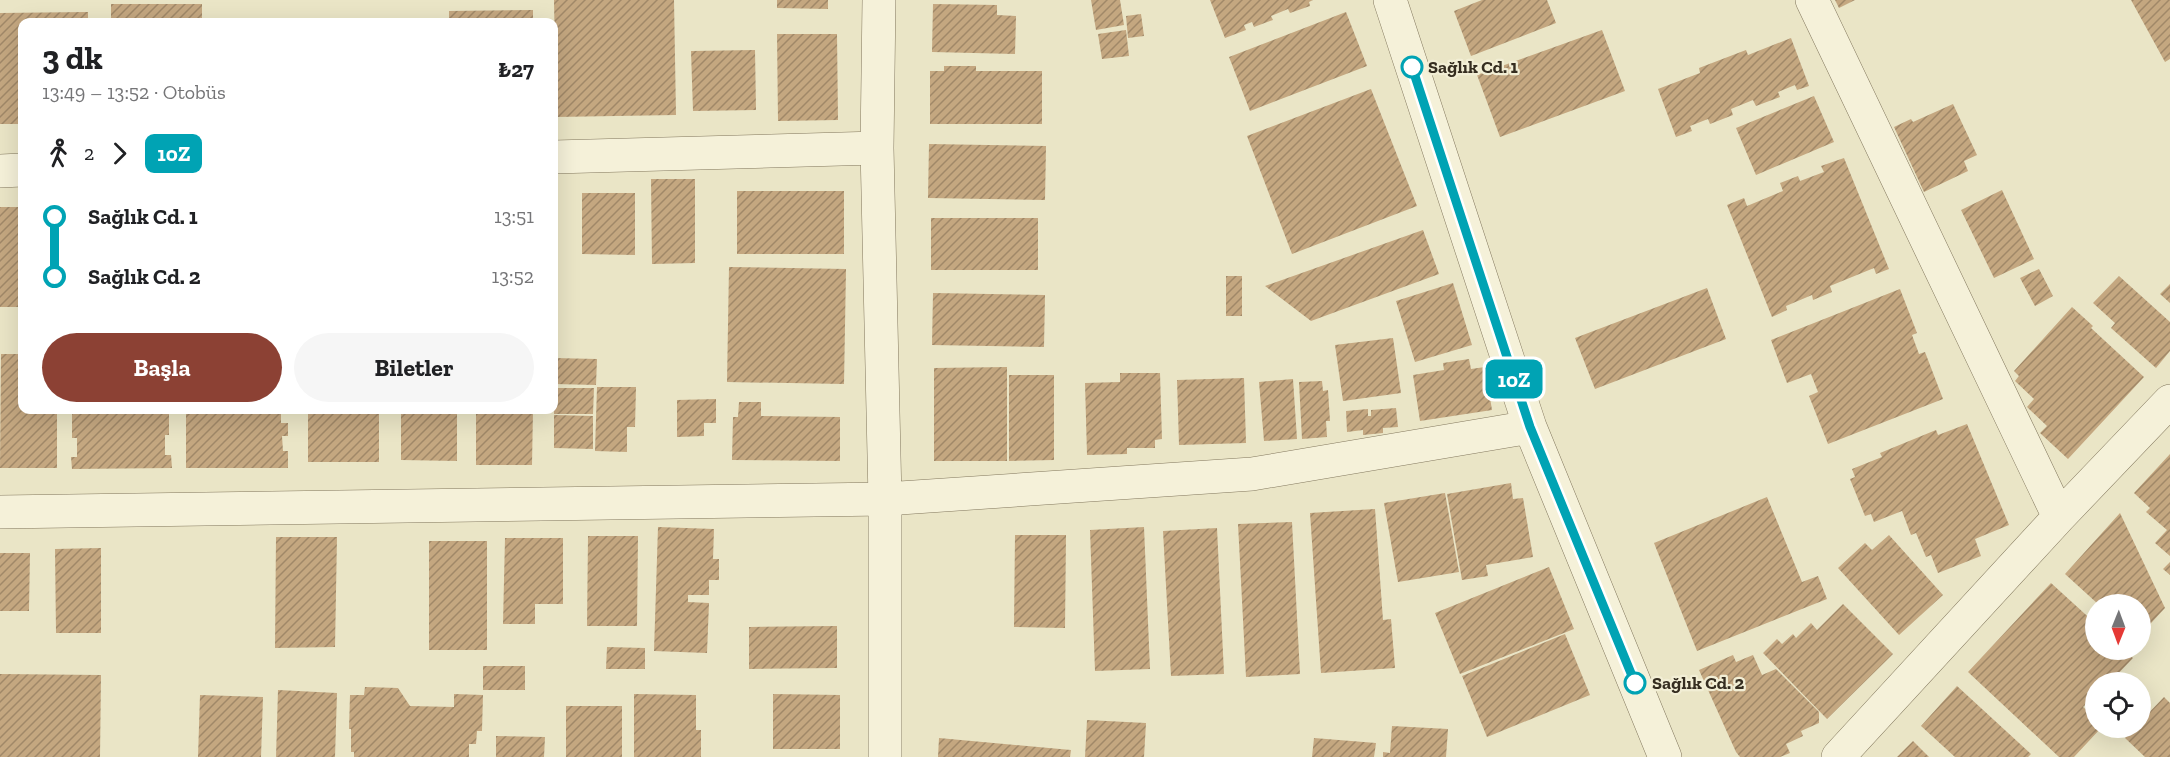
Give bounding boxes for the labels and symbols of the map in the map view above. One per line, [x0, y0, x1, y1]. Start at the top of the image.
marker: Sağlık Cd. 1 [1401, 56, 1423, 78]
place label: Sağlık Cd. 1 [1428, 56, 1518, 78]
line badge: 10Z [1480, 360, 1549, 398]
north arrow [2085, 594, 2151, 660]
marker: Sağlık Cd. 2 [1624, 672, 1646, 694]
place label: Sağlık Cd. 2 [1652, 672, 1745, 694]

